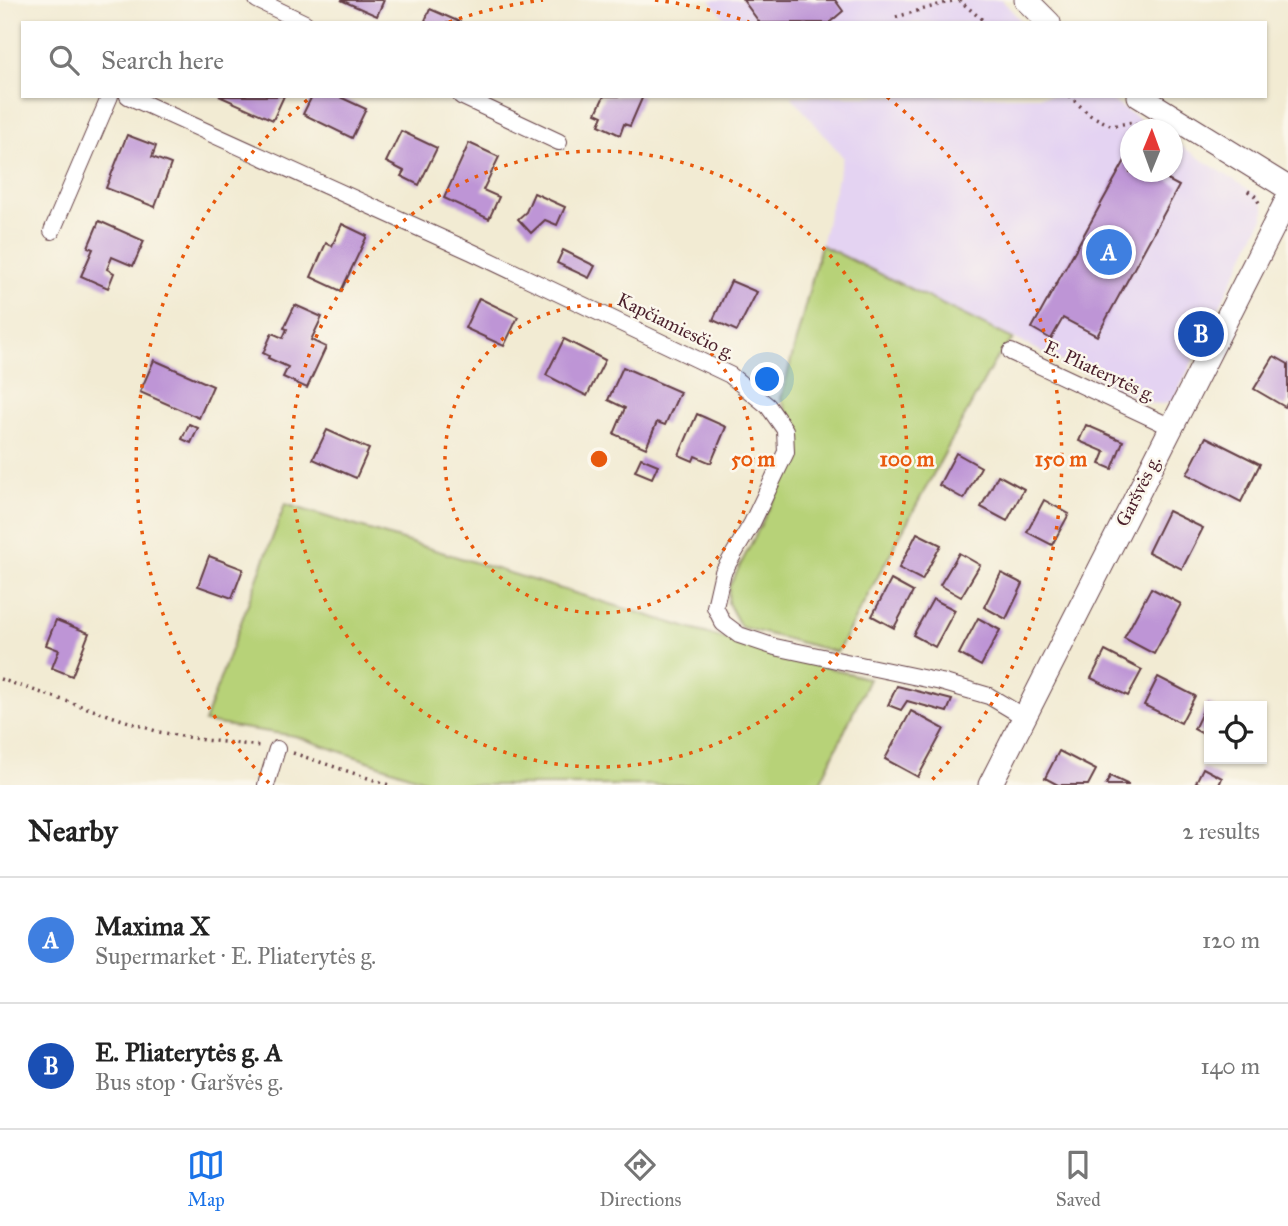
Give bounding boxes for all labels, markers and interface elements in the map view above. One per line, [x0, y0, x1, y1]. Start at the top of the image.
search box [21, 21, 1267, 98]
icon: search [45, 41, 83, 79]
text: Search here [101, 44, 224, 76]
north arrow [1120, 119, 1183, 182]
pin: A [1086, 226, 1132, 278]
street label: Kapčiamiesčio g. [613, 288, 739, 365]
pin: B [1178, 308, 1224, 360]
street label: E. Pliaterytės g. [1040, 335, 1159, 408]
your location [750, 362, 784, 396]
text: 50 m [731, 446, 775, 472]
text: 100 m [880, 446, 935, 472]
text: 150 m [1035, 446, 1087, 472]
centre of rings [587, 447, 611, 471]
street label: Garšvės g. [1110, 452, 1167, 531]
map controls [1204, 701, 1267, 764]
button: locate [1204, 701, 1267, 764]
text: Nearby [28, 813, 118, 849]
text: 2 results [1182, 817, 1260, 845]
text: Maxima X [95, 910, 210, 942]
text: A [43, 926, 59, 954]
text: 120 m [1202, 926, 1260, 954]
text: Supermarket · E. Pliaterytės g. [95, 942, 376, 970]
text: E. Pliaterytės g. A [95, 1036, 282, 1068]
text: B [43, 1052, 59, 1080]
text: 140 m [1200, 1052, 1260, 1080]
text: Bus stop · Garšvės g. [95, 1068, 283, 1096]
tab: Map [187, 1146, 225, 1211]
tab: Directions [599, 1146, 681, 1211]
tab: Saved [1056, 1146, 1101, 1211]

